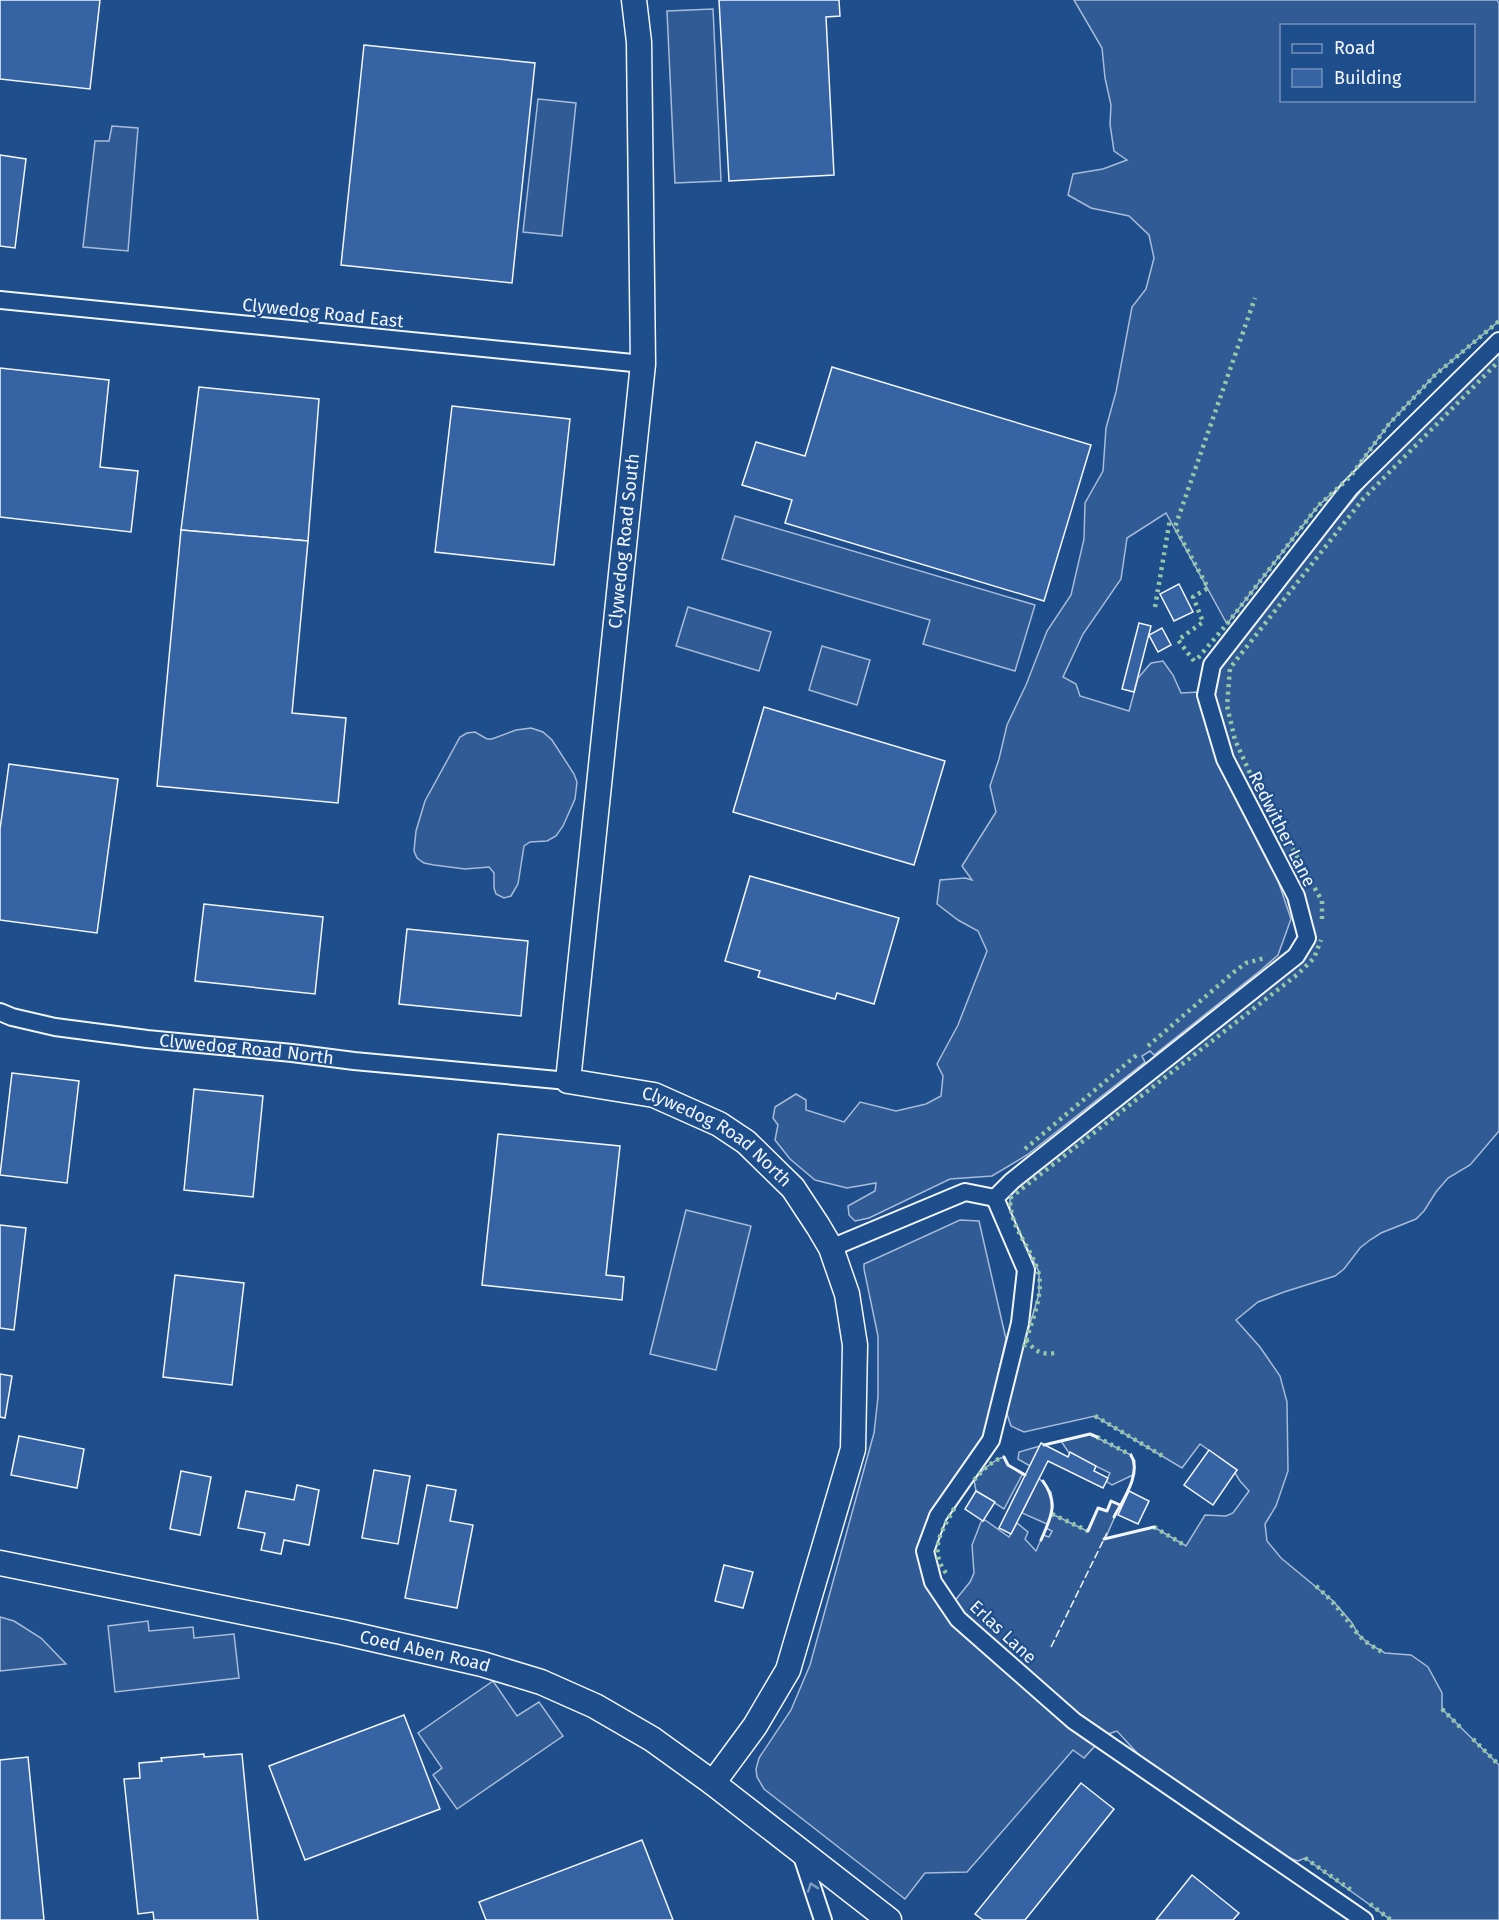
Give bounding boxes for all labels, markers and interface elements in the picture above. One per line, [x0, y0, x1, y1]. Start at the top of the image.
legend [1280, 24, 1475, 102]
text: Road [1334, 37, 1376, 59]
text: Building [1334, 67, 1402, 89]
street label: Clywedog Road East [241, 294, 405, 332]
street label: Clywedog Road South [604, 452, 644, 630]
street label: Redwither Lane [1243, 768, 1321, 890]
street label: Clywedog Road North [158, 1029, 335, 1069]
street label: Clywedog Road North [640, 1082, 796, 1192]
street label: Erlas Lane [965, 1596, 1041, 1668]
street label: Coed Aben Road [358, 1625, 493, 1677]
one-way arrow [807, 1882, 819, 1893]

